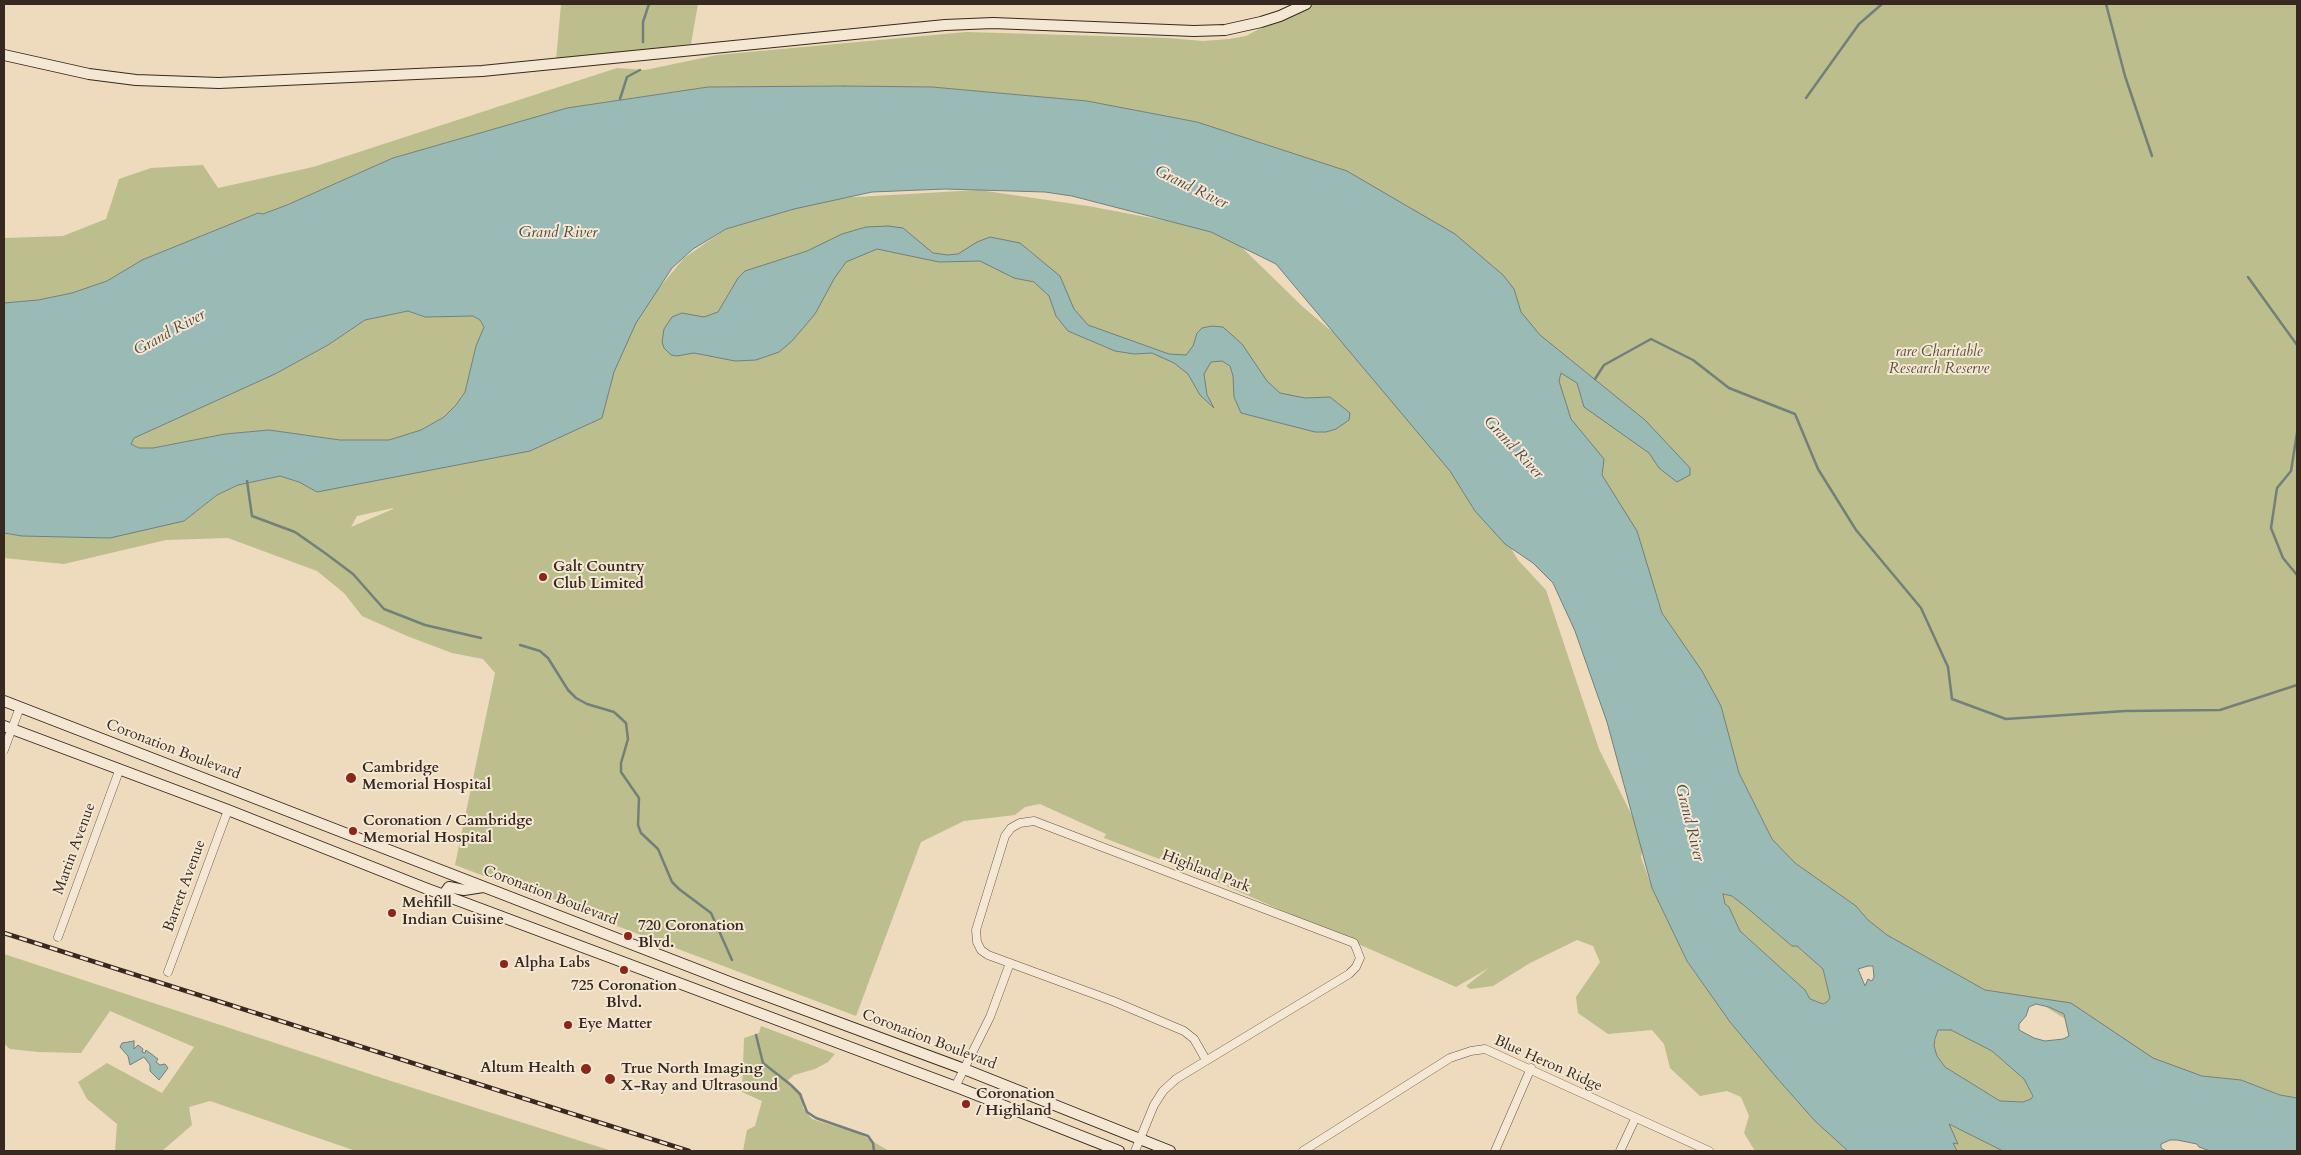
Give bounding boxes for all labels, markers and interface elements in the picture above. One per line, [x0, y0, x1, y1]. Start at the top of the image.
water label: Grand River [1151, 162, 1231, 214]
water label: Grand River [519, 223, 597, 243]
water label: Grand River [131, 305, 209, 361]
park label: rare Charitable Research Reserve [1889, 344, 1989, 379]
water label: Grand River [1479, 413, 1547, 483]
place label: Galt Country Club Limited [553, 559, 644, 594]
marker: Galt Country Club Limited [537, 571, 549, 583]
street label: Coronation Boulevard [103, 716, 243, 784]
place label: Cambridge Memorial Hospital [362, 760, 491, 795]
marker: Cambridge Memorial Hospital [344, 771, 358, 785]
water label: Grand River [1670, 782, 1708, 864]
street label: Martin Avenue [50, 801, 100, 897]
place label: Coronation / Cambridge Memorial Hospital [363, 813, 533, 848]
marker: Coronation / Cambridge Memorial Hospital [347, 825, 359, 837]
street label: Barrett Avenue [160, 838, 210, 934]
street label: Highland Park [1159, 847, 1253, 897]
street label: Coronation Boulevard [480, 862, 620, 930]
place label: Mehfill Indian Cuisine [402, 895, 504, 930]
marker: Mehfill Indian Cuisine [386, 907, 398, 919]
place label: 720 Coronation Blvd. [638, 918, 744, 953]
marker: 720 Coronation Blvd. [622, 930, 634, 942]
place label: Alpha Labs [514, 955, 590, 973]
marker: Alpha Labs [498, 958, 510, 970]
marker: 725 Coronation Blvd. [618, 964, 630, 976]
place label: 725 Coronation Blvd. [571, 978, 677, 1013]
street label: Coronation Boulevard [859, 1006, 999, 1074]
place label: Eye Matter [578, 1016, 652, 1034]
marker: Eye Matter [562, 1019, 574, 1031]
street label: Blue Heron Ridge [1491, 1032, 1605, 1096]
place label: Altum Health [480, 1060, 575, 1078]
place label: True North Imaging X-Ray and Ultrasound [621, 1061, 778, 1096]
marker: Altum Health [579, 1062, 593, 1076]
marker: True North Imaging X-Ray and Ultrasound [603, 1072, 617, 1086]
place label: Coronation / Highland [976, 1086, 1055, 1121]
marker: Coronation / Highland [960, 1098, 972, 1110]

